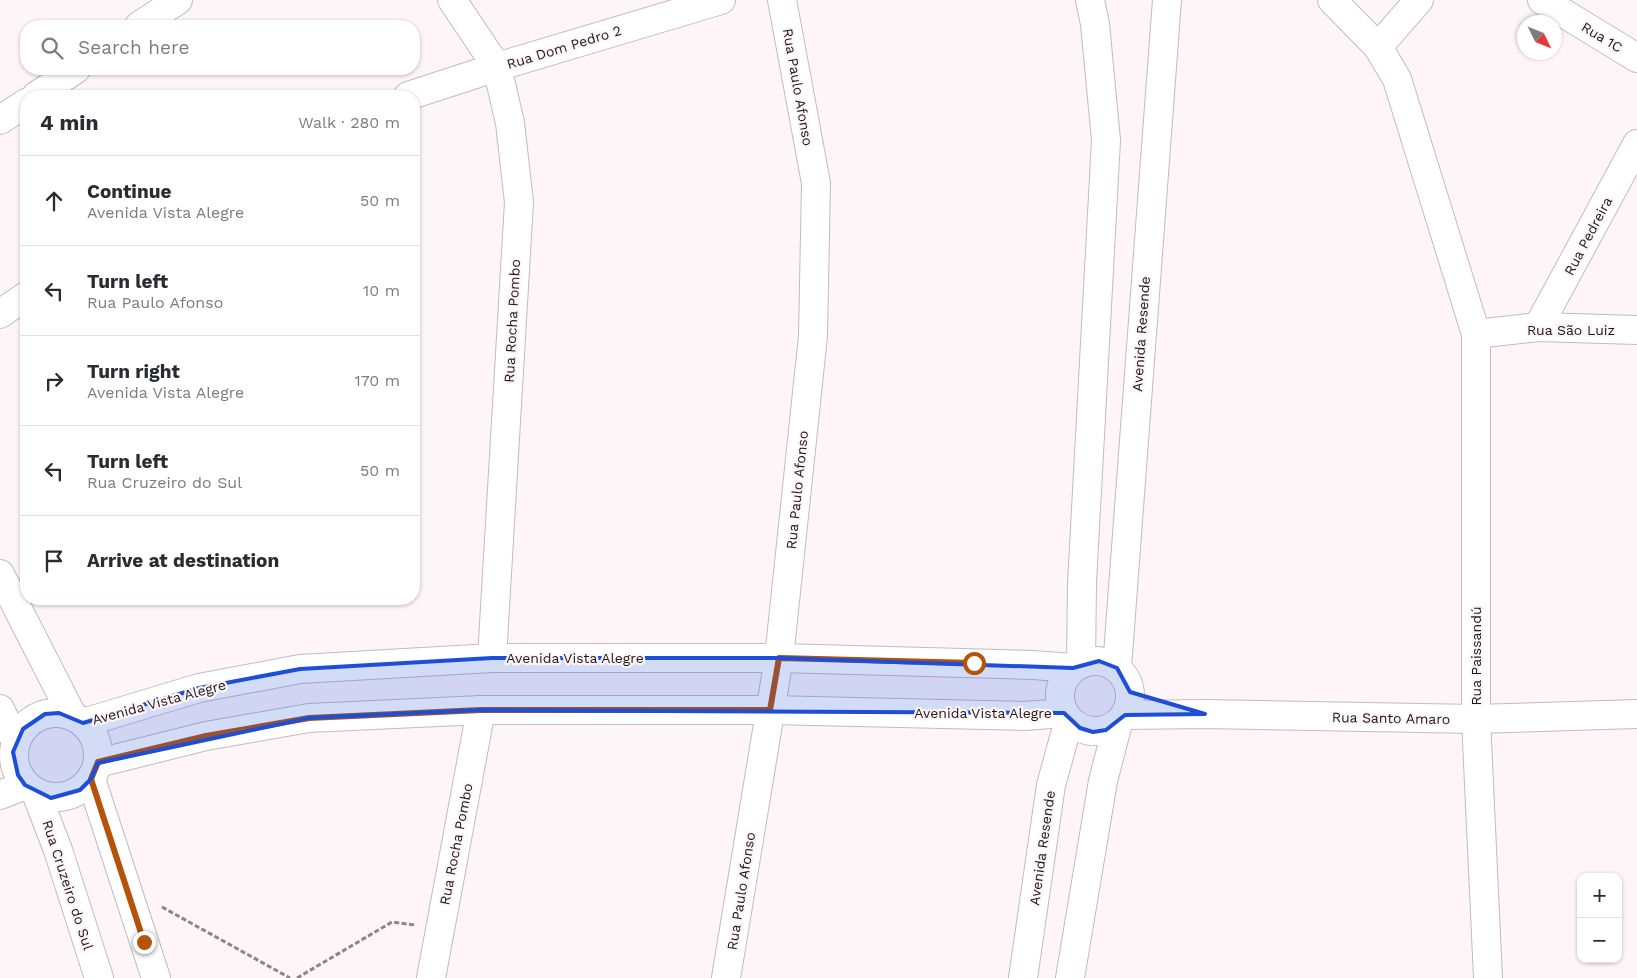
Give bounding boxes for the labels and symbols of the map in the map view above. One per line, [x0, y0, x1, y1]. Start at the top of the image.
north arrow [1517, 15, 1562, 60]
street label: Rua 1C [1579, 19, 1625, 55]
street label: Rua Dom Pedro 2 [505, 22, 623, 72]
street label: Rua Paulo Afonso [780, 27, 816, 147]
street label: Rua Pedreira [1561, 194, 1615, 278]
street label: Rua Rocha Pombo [501, 259, 523, 383]
street label: Avenida Resende [1129, 276, 1153, 392]
street label: Rua São Luiz [1527, 322, 1615, 338]
street label: Rua Paulo Afonso [783, 430, 811, 550]
street label: Rua Paissandú [1468, 606, 1484, 706]
street label: Avenida Vista Alegre [506, 650, 644, 666]
route start [963, 652, 986, 675]
street label: Avenida Vista Alegre [90, 676, 228, 728]
street label: Avenida Vista Alegre [914, 705, 1052, 721]
street label: Rua Santo Amaro [1332, 709, 1450, 727]
street label: Rua Rocha Pombo [436, 782, 476, 906]
street label: Avenida Resende [1026, 790, 1058, 906]
street label: Rua Cruzeiro do Sul [39, 818, 97, 953]
street label: Rua Paulo Afonso [724, 831, 758, 951]
route end [133, 931, 156, 954]

